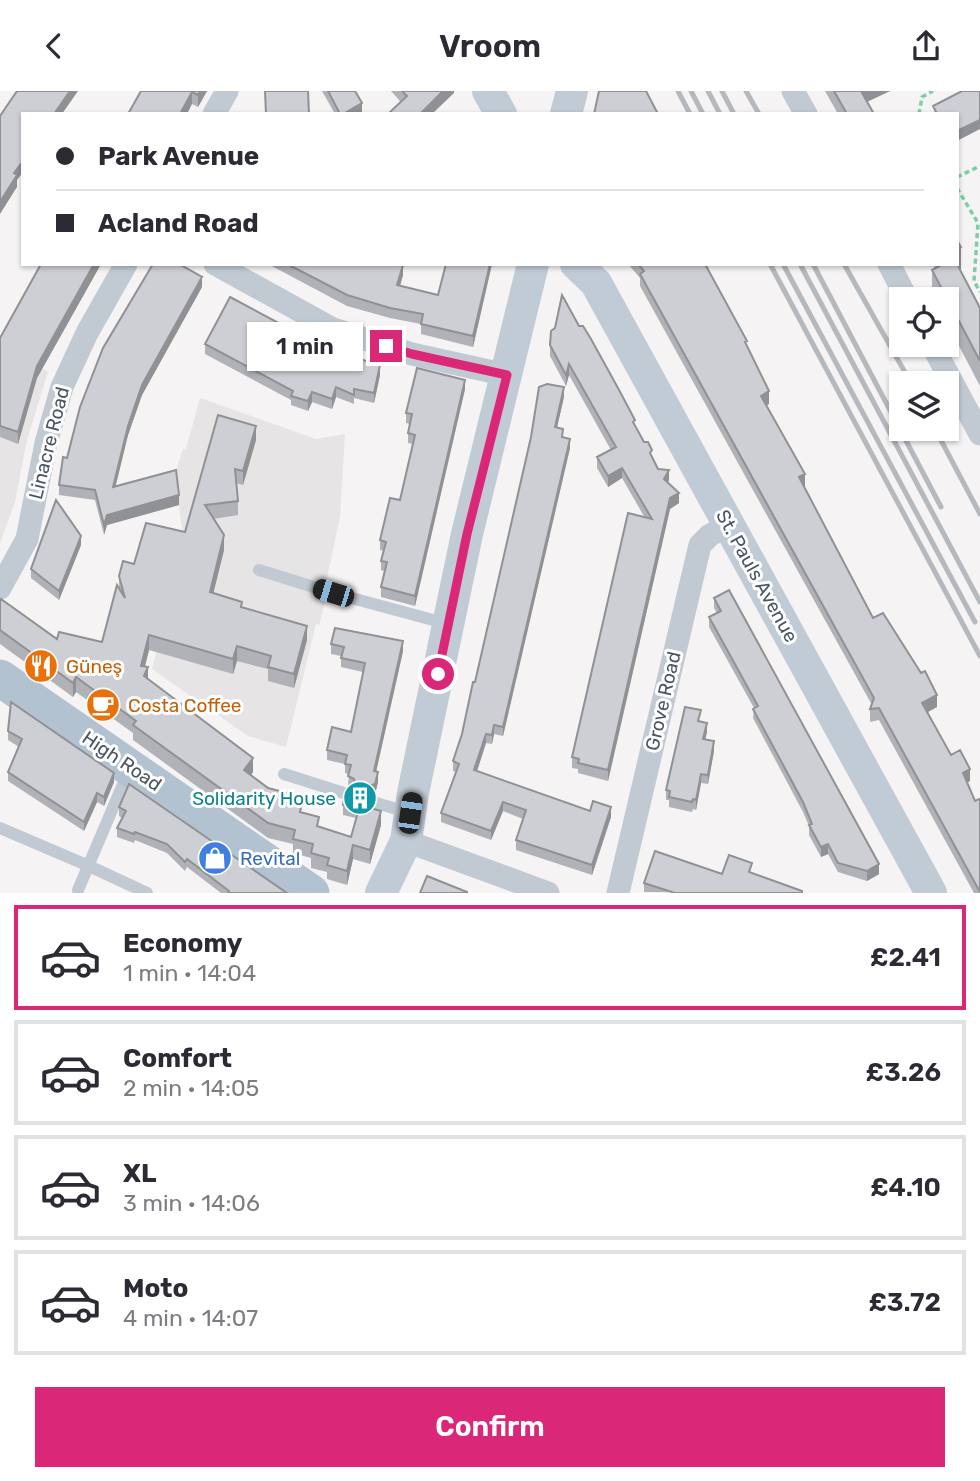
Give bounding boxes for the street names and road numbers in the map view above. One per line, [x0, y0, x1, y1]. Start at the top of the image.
street label: Linacre Road [24, 384, 74, 502]
street label: St. Pauls Avenue [711, 506, 803, 646]
street label: Grove Road [640, 649, 686, 753]
street label: High Road [78, 726, 166, 796]

